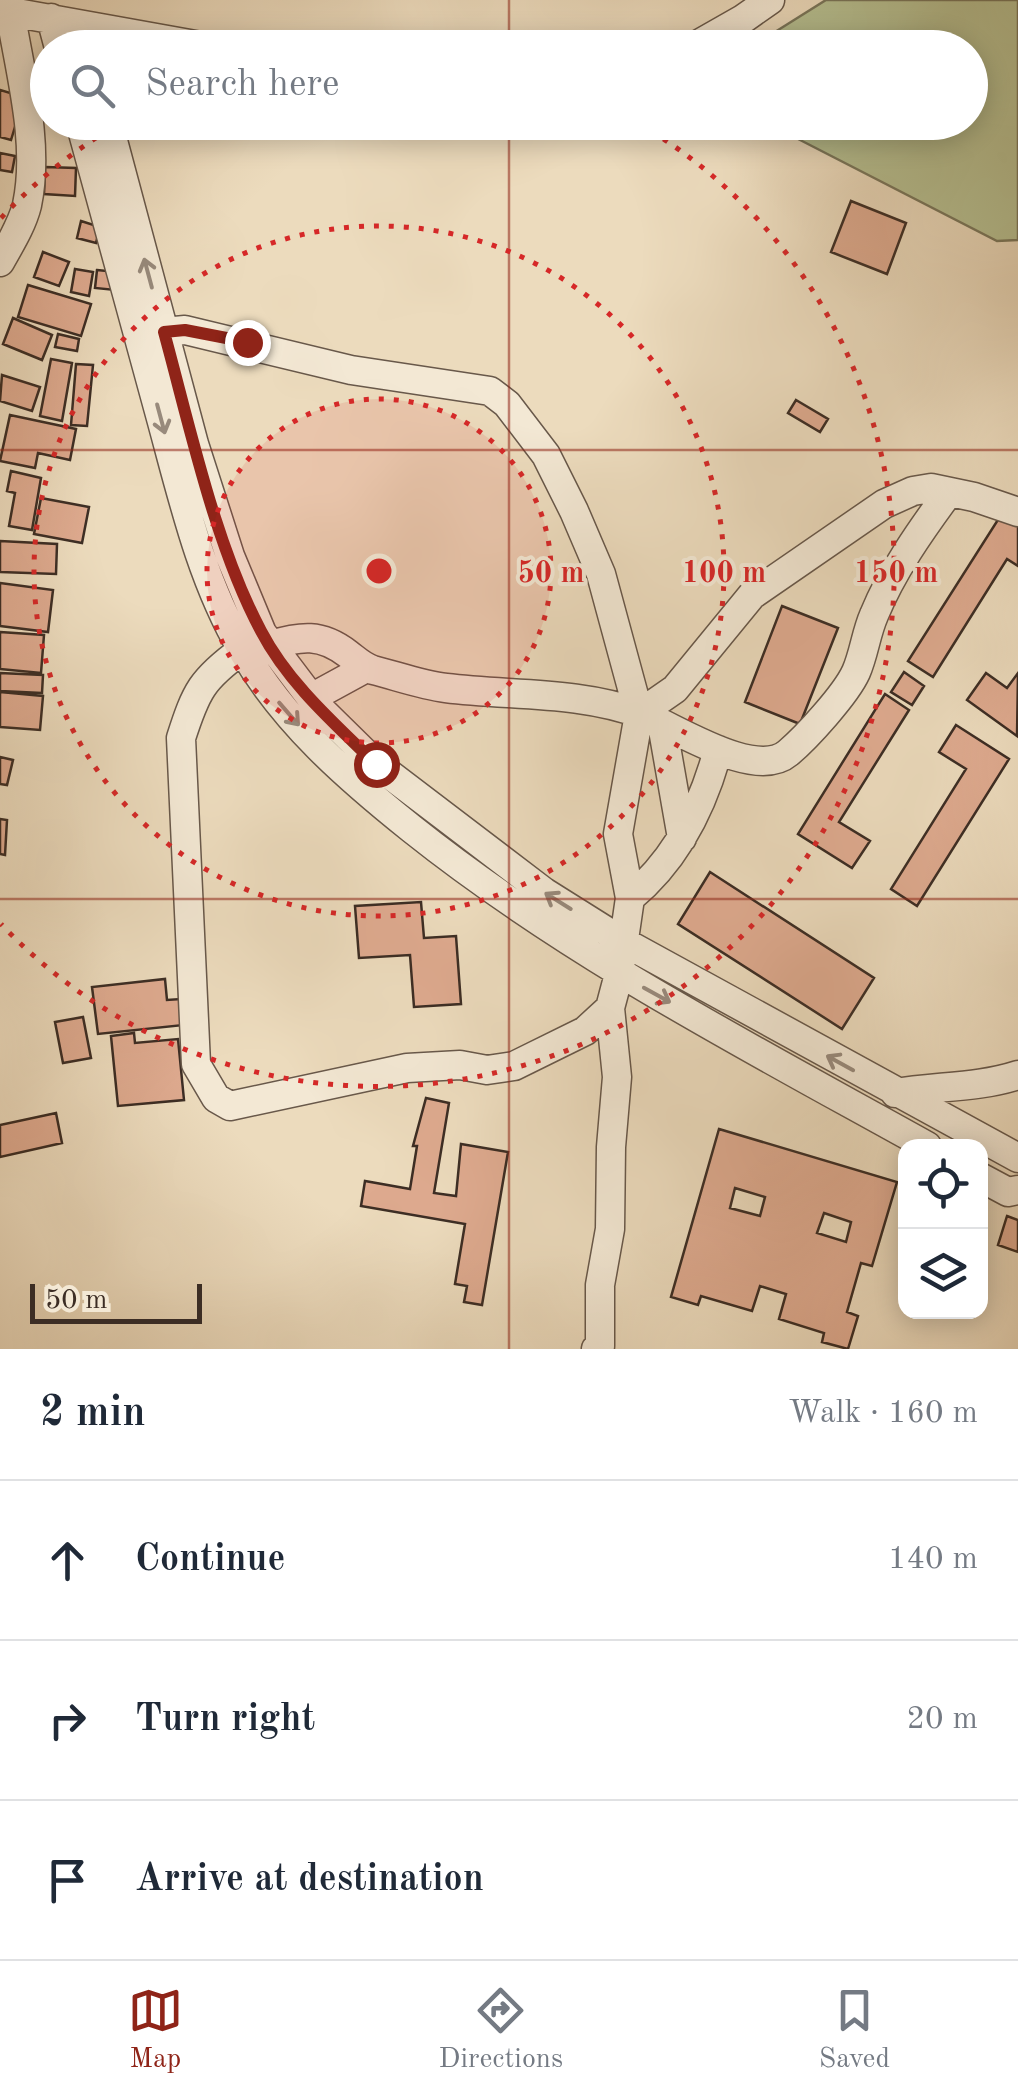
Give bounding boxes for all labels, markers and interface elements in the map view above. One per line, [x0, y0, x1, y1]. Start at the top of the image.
search box [30, 30, 988, 140]
icon: search [65, 58, 120, 113]
text: Search here [145, 66, 340, 104]
one-way arrow [138, 258, 157, 289]
route end [225, 320, 271, 366]
one-way arrow [153, 403, 172, 434]
centre of rings [361, 553, 397, 589]
text: 50 m [517, 559, 585, 589]
text: 100 m [682, 559, 766, 589]
text: 150 m [854, 559, 938, 589]
one-way arrow [277, 701, 299, 727]
route start [354, 742, 400, 788]
one-way arrow [544, 891, 573, 911]
one-way arrow [642, 985, 671, 1005]
one-way arrow [825, 1052, 855, 1072]
map controls [898, 1139, 988, 1319]
button: locate [898, 1139, 988, 1229]
button: layers [898, 1229, 988, 1319]
scale bar [30, 1279, 202, 1324]
text: 50 m [45, 1287, 108, 1315]
text: 2 min [40, 1393, 146, 1435]
text: Walk · 160 m [788, 1398, 978, 1430]
icon: ahead [40, 1533, 95, 1588]
text: Continue [135, 1541, 285, 1579]
text: 140 m [888, 1544, 978, 1576]
icon: right [40, 1693, 95, 1748]
text: Turn right [135, 1701, 315, 1739]
text: 20 m [907, 1704, 978, 1736]
icon: arrive [40, 1853, 95, 1908]
text: Arrive at destination [135, 1861, 484, 1899]
tab: Map [128, 1983, 183, 2078]
tab: Directions [439, 1983, 563, 2078]
tab: Saved [819, 1983, 890, 2078]

